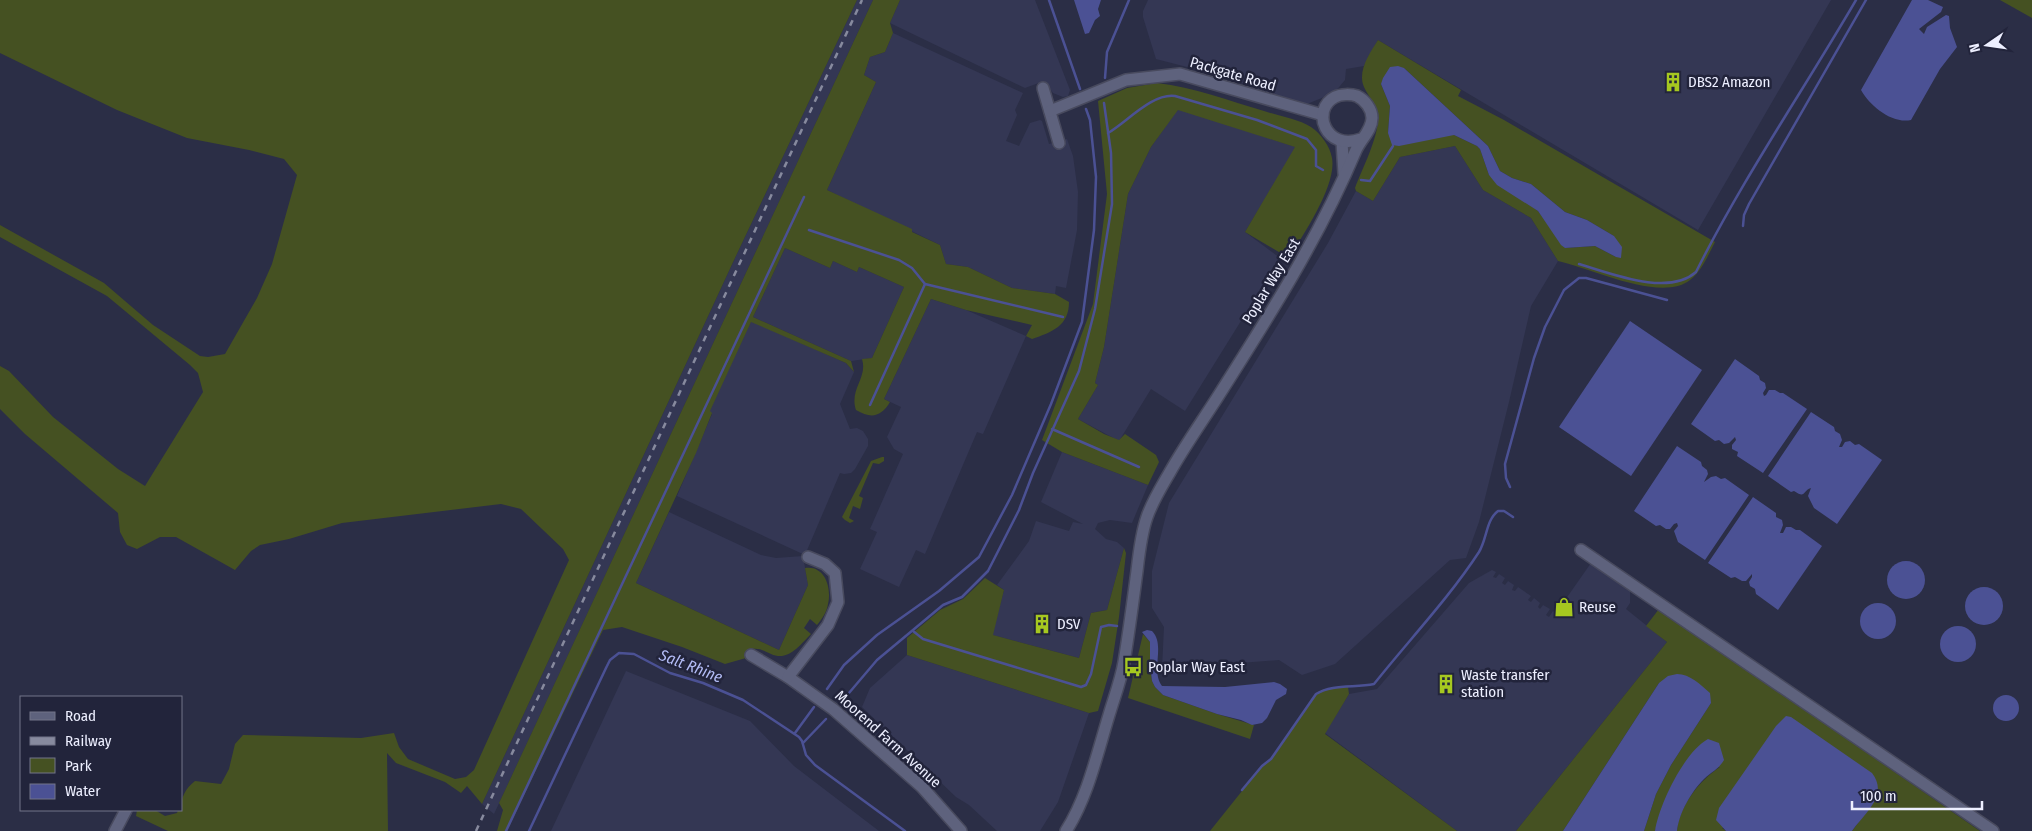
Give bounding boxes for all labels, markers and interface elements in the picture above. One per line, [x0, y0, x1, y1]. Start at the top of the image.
north arrow [1962, 20, 2012, 70]
text: N [1966, 42, 1984, 54]
street label: Packgate Road [1188, 53, 1278, 95]
building icon: DBS2 Amazon [1662, 71, 1684, 93]
place label: DBS2 Amazon [1688, 73, 1770, 91]
street label: Poplar Way East [1238, 235, 1304, 327]
shop icon: Reuse [1553, 596, 1575, 618]
place label: Reuse [1579, 598, 1616, 616]
building icon: DSV [1031, 613, 1053, 635]
place label: DSV [1057, 615, 1081, 633]
water label: Salt Rhine [656, 645, 726, 687]
bus stop icon: Poplar Way East [1122, 656, 1144, 678]
place label: Poplar Way East [1148, 658, 1245, 676]
place label: Waste transfer station [1461, 666, 1550, 701]
building icon: Waste transfer station [1435, 673, 1457, 695]
street label: Moorend Farm Avenue [831, 687, 945, 791]
legend [20, 696, 182, 811]
text: Road [65, 707, 96, 725]
text: Railway [65, 732, 112, 750]
text: Park [65, 757, 92, 775]
scale bar [1852, 778, 1982, 810]
text: Water [65, 782, 101, 800]
text: 100 m [1860, 787, 1897, 805]

